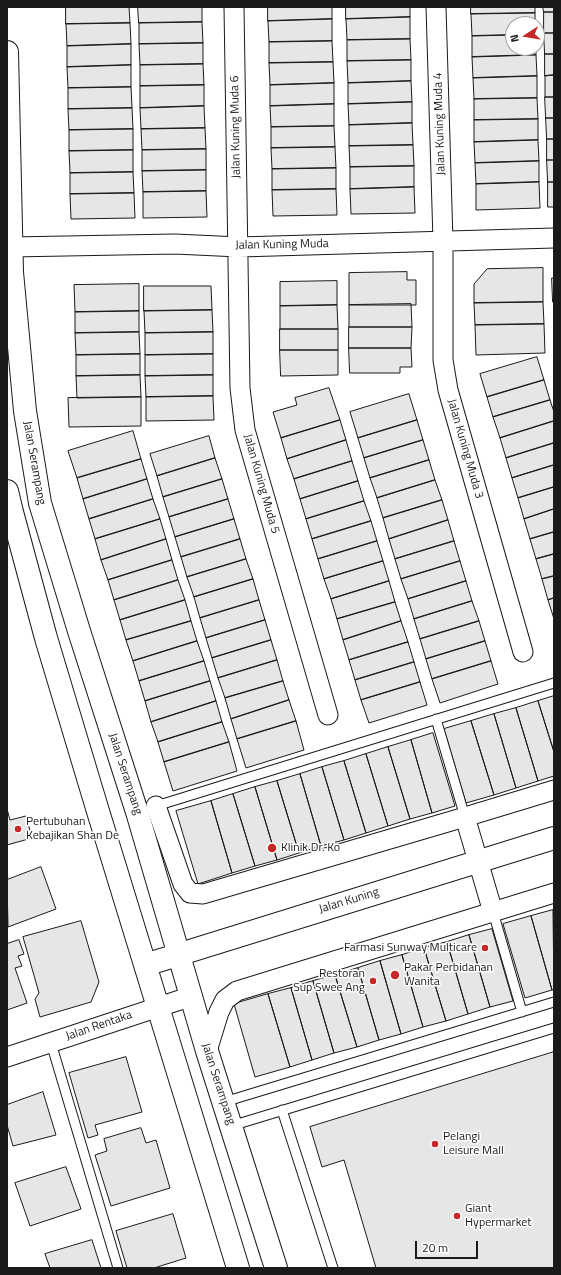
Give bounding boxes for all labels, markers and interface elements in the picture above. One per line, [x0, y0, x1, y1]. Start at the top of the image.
north arrow [505, 16, 545, 56]
text: N [506, 33, 523, 44]
street label: Jalan Kuning Muda 4 [431, 72, 449, 176]
street label: Jalan Kuning Muda 6 [228, 75, 244, 179]
street label: Jalan Kuning Muda [235, 237, 329, 253]
street label: Jalan Kuning Muda 3 [444, 398, 486, 500]
street label: Jalan Serampang [20, 420, 48, 506]
street label: Jalan Kuning Muda 5 [240, 433, 282, 535]
street label: Jalan Serampang [105, 731, 145, 817]
place label: Pertubuhan Kebajikan Shan De [26, 815, 119, 843]
marker: Pertubuhan Kebajikan Shan De [13, 824, 23, 834]
place label: Klinik Dr. Ko [281, 841, 340, 855]
marker: Klinik Dr. Ko [266, 842, 278, 854]
street label: Jalan Kuning [317, 885, 381, 917]
place label: Farmasi Sunway Multicare [344, 941, 477, 955]
marker: Farmasi Sunway Multicare [480, 943, 490, 953]
place label: Pakar Perbidanan Wanita [404, 961, 493, 989]
place label: Restoran Sup Swee Ang [293, 967, 365, 995]
marker: Pakar Perbidanan Wanita [389, 969, 401, 981]
marker: Restoran Sup Swee Ang [368, 976, 378, 986]
street label: Jalan Rentaka [64, 1008, 134, 1044]
street label: Jalan Serampang [198, 1041, 238, 1127]
place label: Pelangi Leisure Mall [443, 1130, 504, 1158]
marker: Pelangi Leisure Mall [430, 1139, 440, 1149]
place label: Giant Hypermarket [465, 1202, 531, 1230]
marker: Giant Hypermarket [452, 1211, 462, 1221]
scale bar [417, 1233, 480, 1259]
text: 20 m [422, 1238, 448, 1257]

